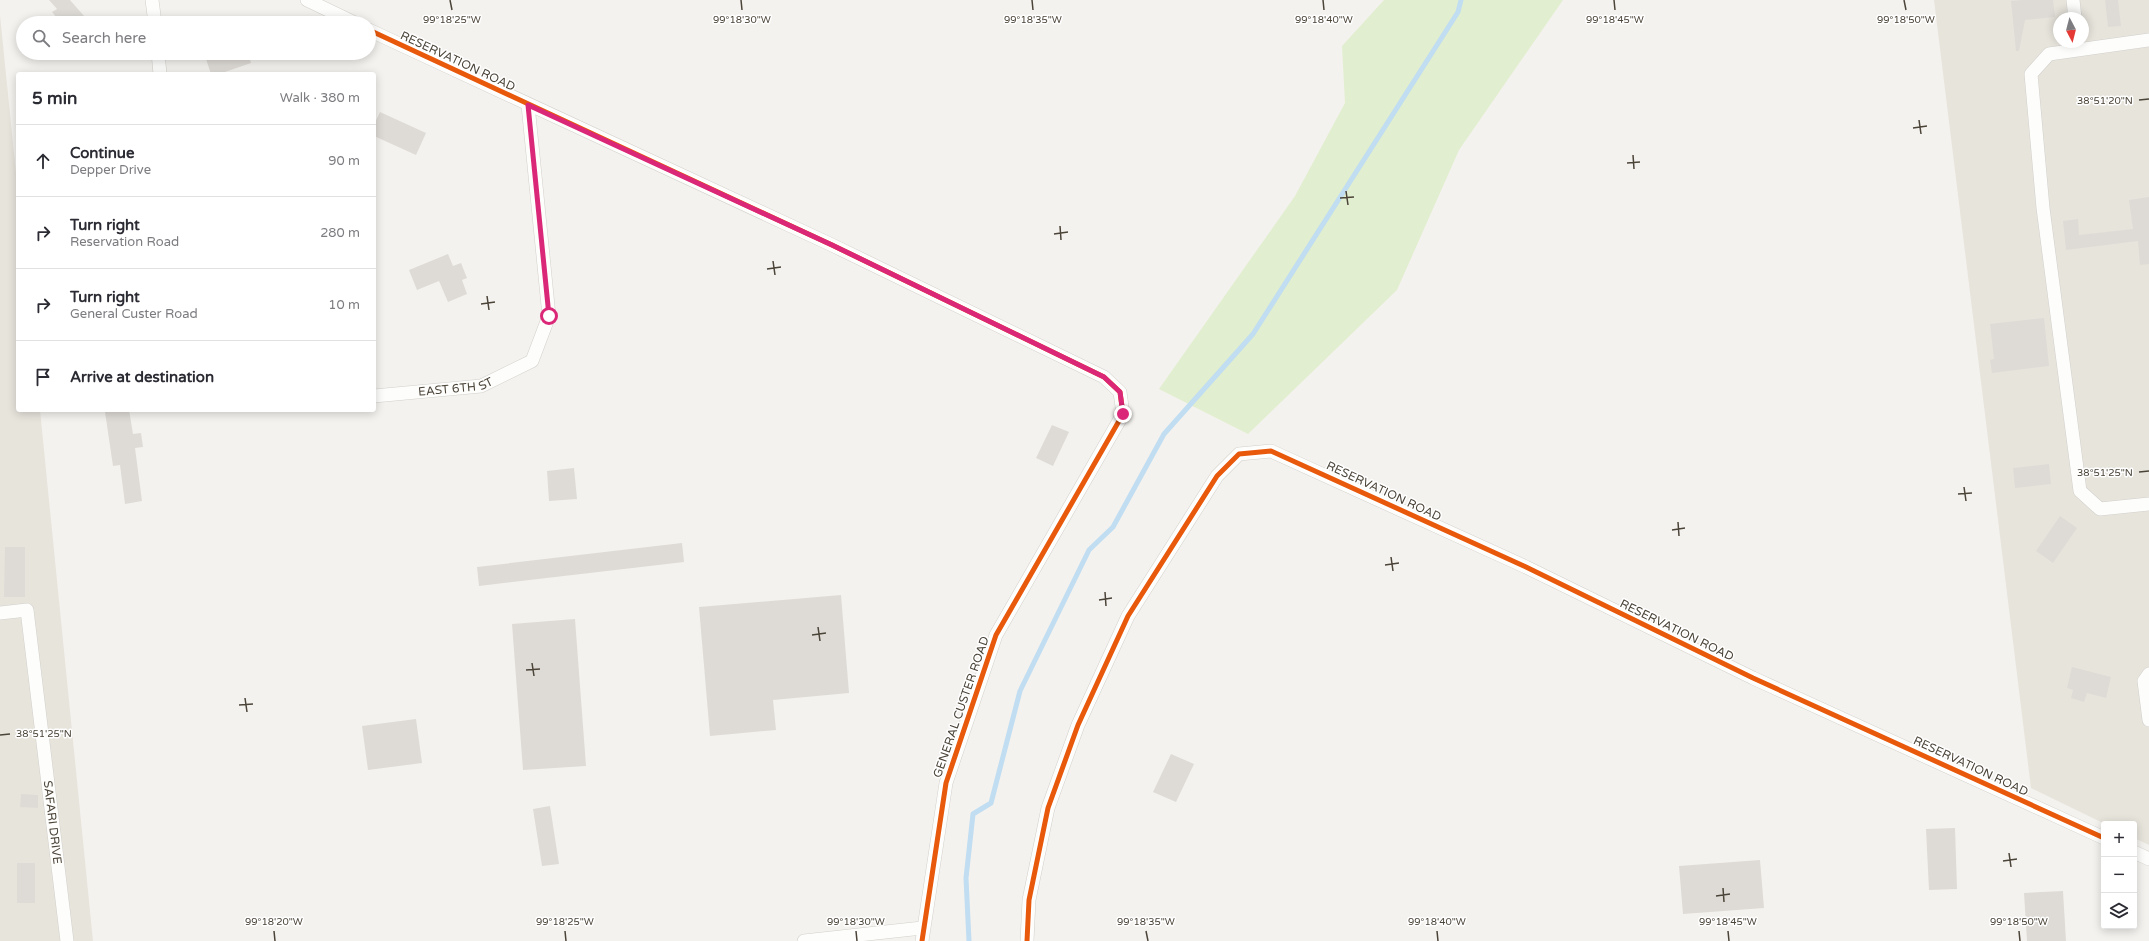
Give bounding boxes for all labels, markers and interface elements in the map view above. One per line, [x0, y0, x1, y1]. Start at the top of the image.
north arrow [2053, 12, 2089, 48]
text: 99°18'25"W [423, 14, 481, 26]
text: 99°18'30"W [713, 14, 771, 26]
text: 99°18'35"W [1004, 14, 1062, 26]
text: 99°18'40"W [1295, 14, 1353, 26]
text: 99°18'45"W [1586, 14, 1644, 26]
text: 99°18'50"W [1877, 14, 1935, 26]
search box [16, 16, 376, 60]
icon: search [30, 27, 52, 49]
street label: RESERVATION ROAD [398, 28, 518, 94]
text: Search here [62, 29, 146, 47]
text: 5 min [32, 88, 77, 109]
text: Walk · 380 m [280, 90, 360, 106]
text: 38°51'20"N [2077, 95, 2133, 107]
text: Continue [70, 144, 134, 162]
icon: ahead [32, 150, 54, 172]
text: 90 m [328, 153, 360, 169]
text: Depper Drive [70, 162, 151, 178]
text: Turn right [70, 216, 140, 234]
icon: right [32, 222, 54, 244]
text: 280 m [320, 225, 360, 241]
text: Reservation Road [70, 234, 179, 250]
text: Turn right [70, 288, 140, 306]
icon: right [32, 294, 54, 316]
text: 10 m [328, 297, 360, 313]
text: General Custer Road [70, 306, 198, 322]
route start [540, 307, 558, 325]
icon: arrive [32, 366, 54, 388]
text: Arrive at destination [70, 368, 214, 386]
street label: EAST 6TH ST [417, 374, 496, 399]
route end [1114, 405, 1132, 423]
street label: RESERVATION ROAD [1324, 458, 1444, 524]
text: 38°51'25"N [2077, 467, 2133, 479]
street label: RESERVATION ROAD [1618, 596, 1736, 664]
street label: GENERAL CUSTER ROAD [930, 634, 992, 780]
text: 38°51'25"N [16, 728, 72, 740]
street label: RESERVATION ROAD [1911, 733, 2031, 799]
street label: SAFARI DRIVE [41, 780, 65, 865]
map controls [2101, 821, 2137, 929]
button: + [2101, 821, 2137, 857]
button: − [2101, 857, 2137, 893]
button: layers [2101, 893, 2137, 929]
text: 99°18'20"W [245, 916, 303, 928]
text: 99°18'25"W [536, 916, 594, 928]
text: 99°18'30"W [827, 916, 885, 928]
text: 99°18'35"W [1117, 916, 1175, 928]
text: 99°18'40"W [1408, 916, 1466, 928]
text: 99°18'45"W [1699, 916, 1757, 928]
text: 99°18'50"W [1990, 916, 2048, 928]

